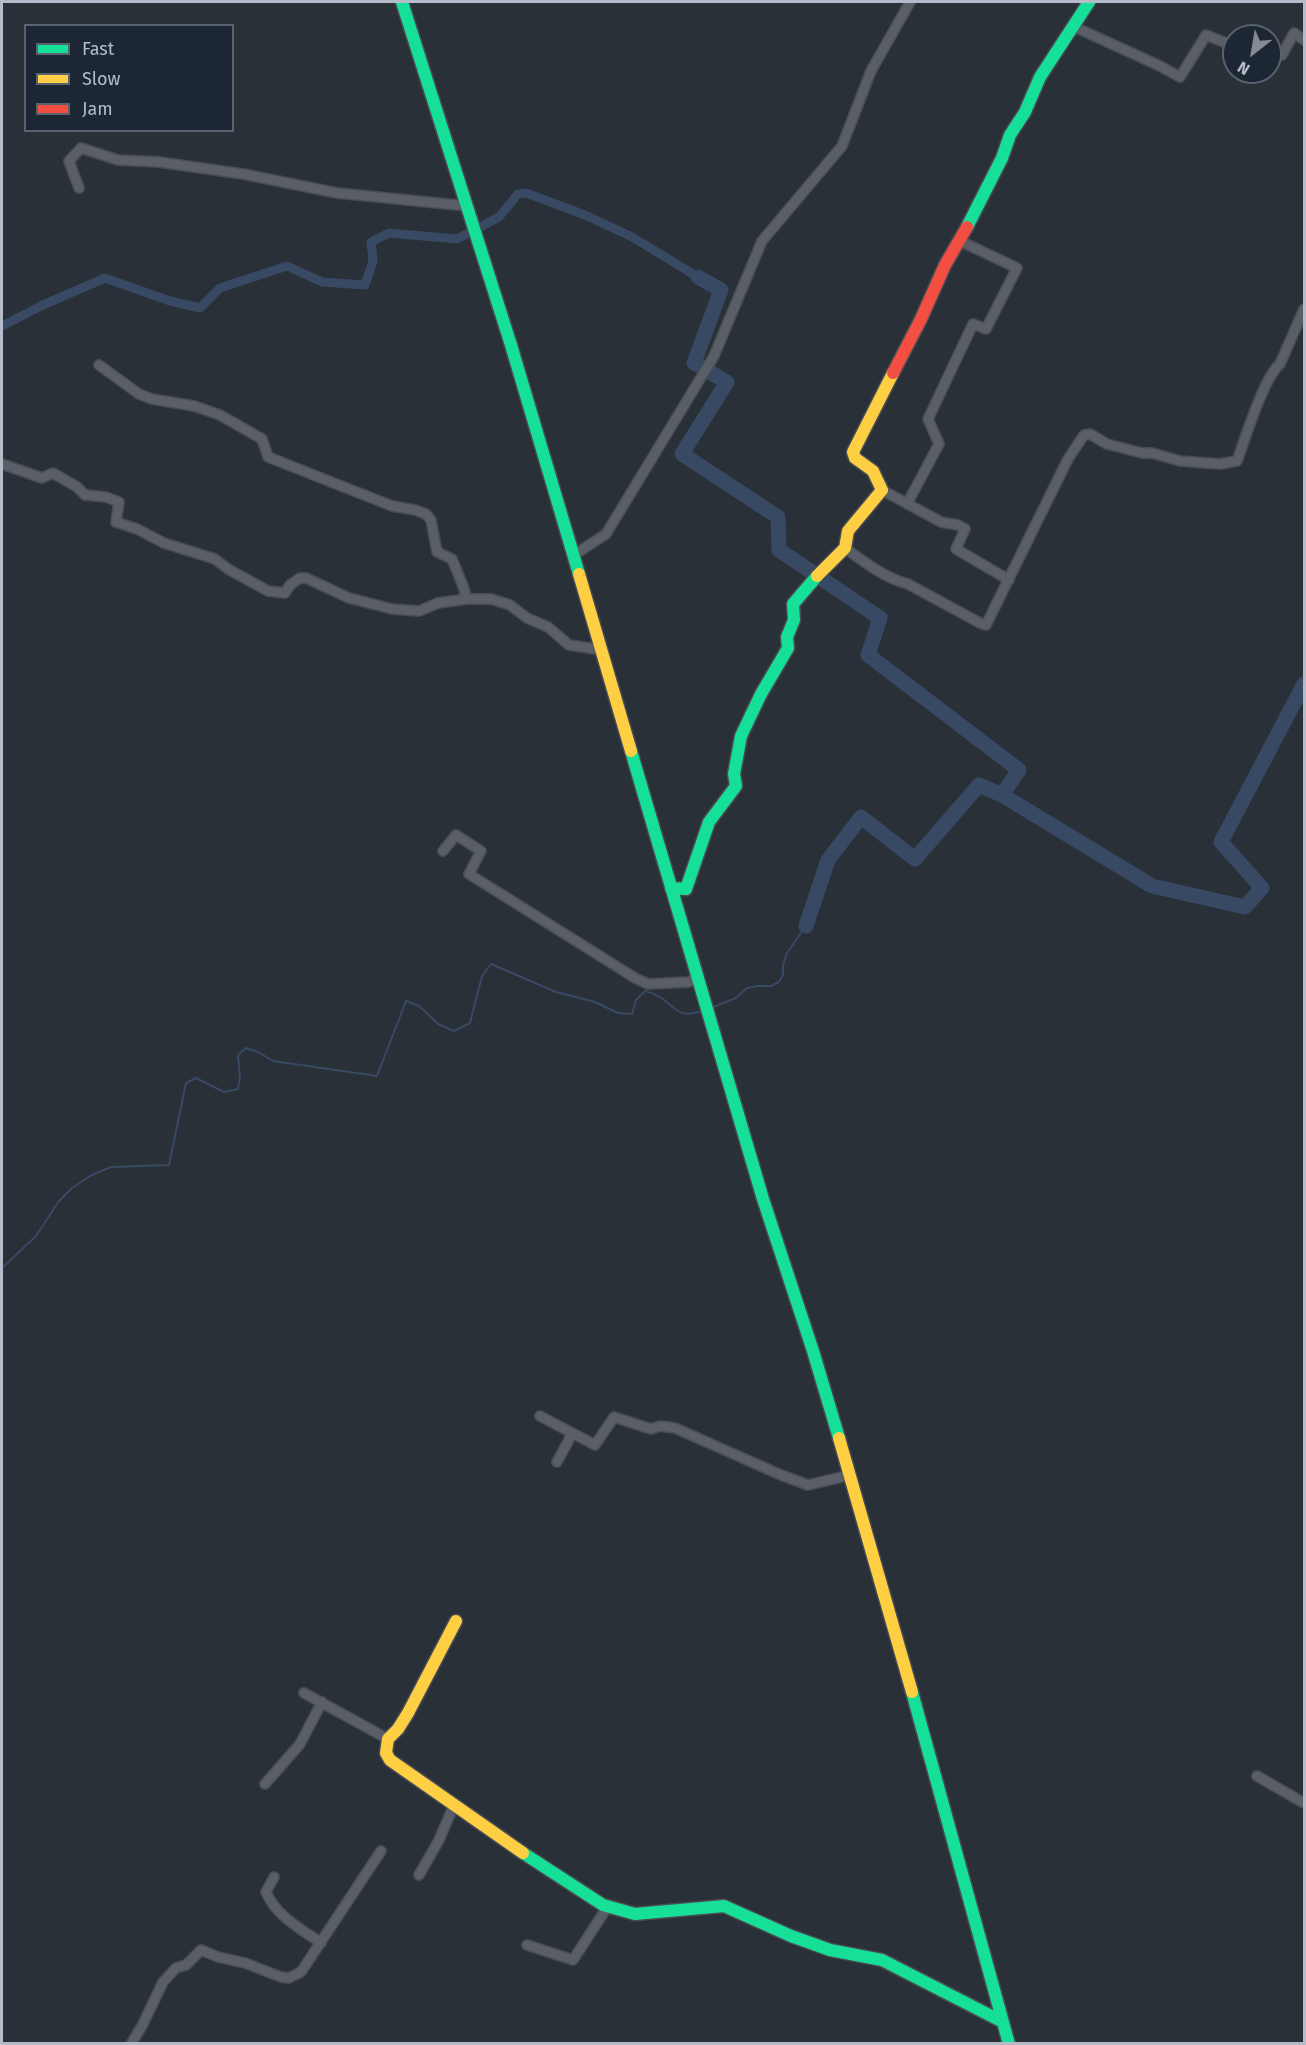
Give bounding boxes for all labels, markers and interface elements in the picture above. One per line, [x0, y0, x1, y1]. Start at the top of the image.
legend [24, 24, 234, 132]
north arrow [1222, 24, 1282, 84]
text: Fast [82, 38, 114, 60]
text: N [1234, 57, 1253, 79]
text: Slow [82, 68, 120, 90]
text: Jam [82, 98, 113, 120]

